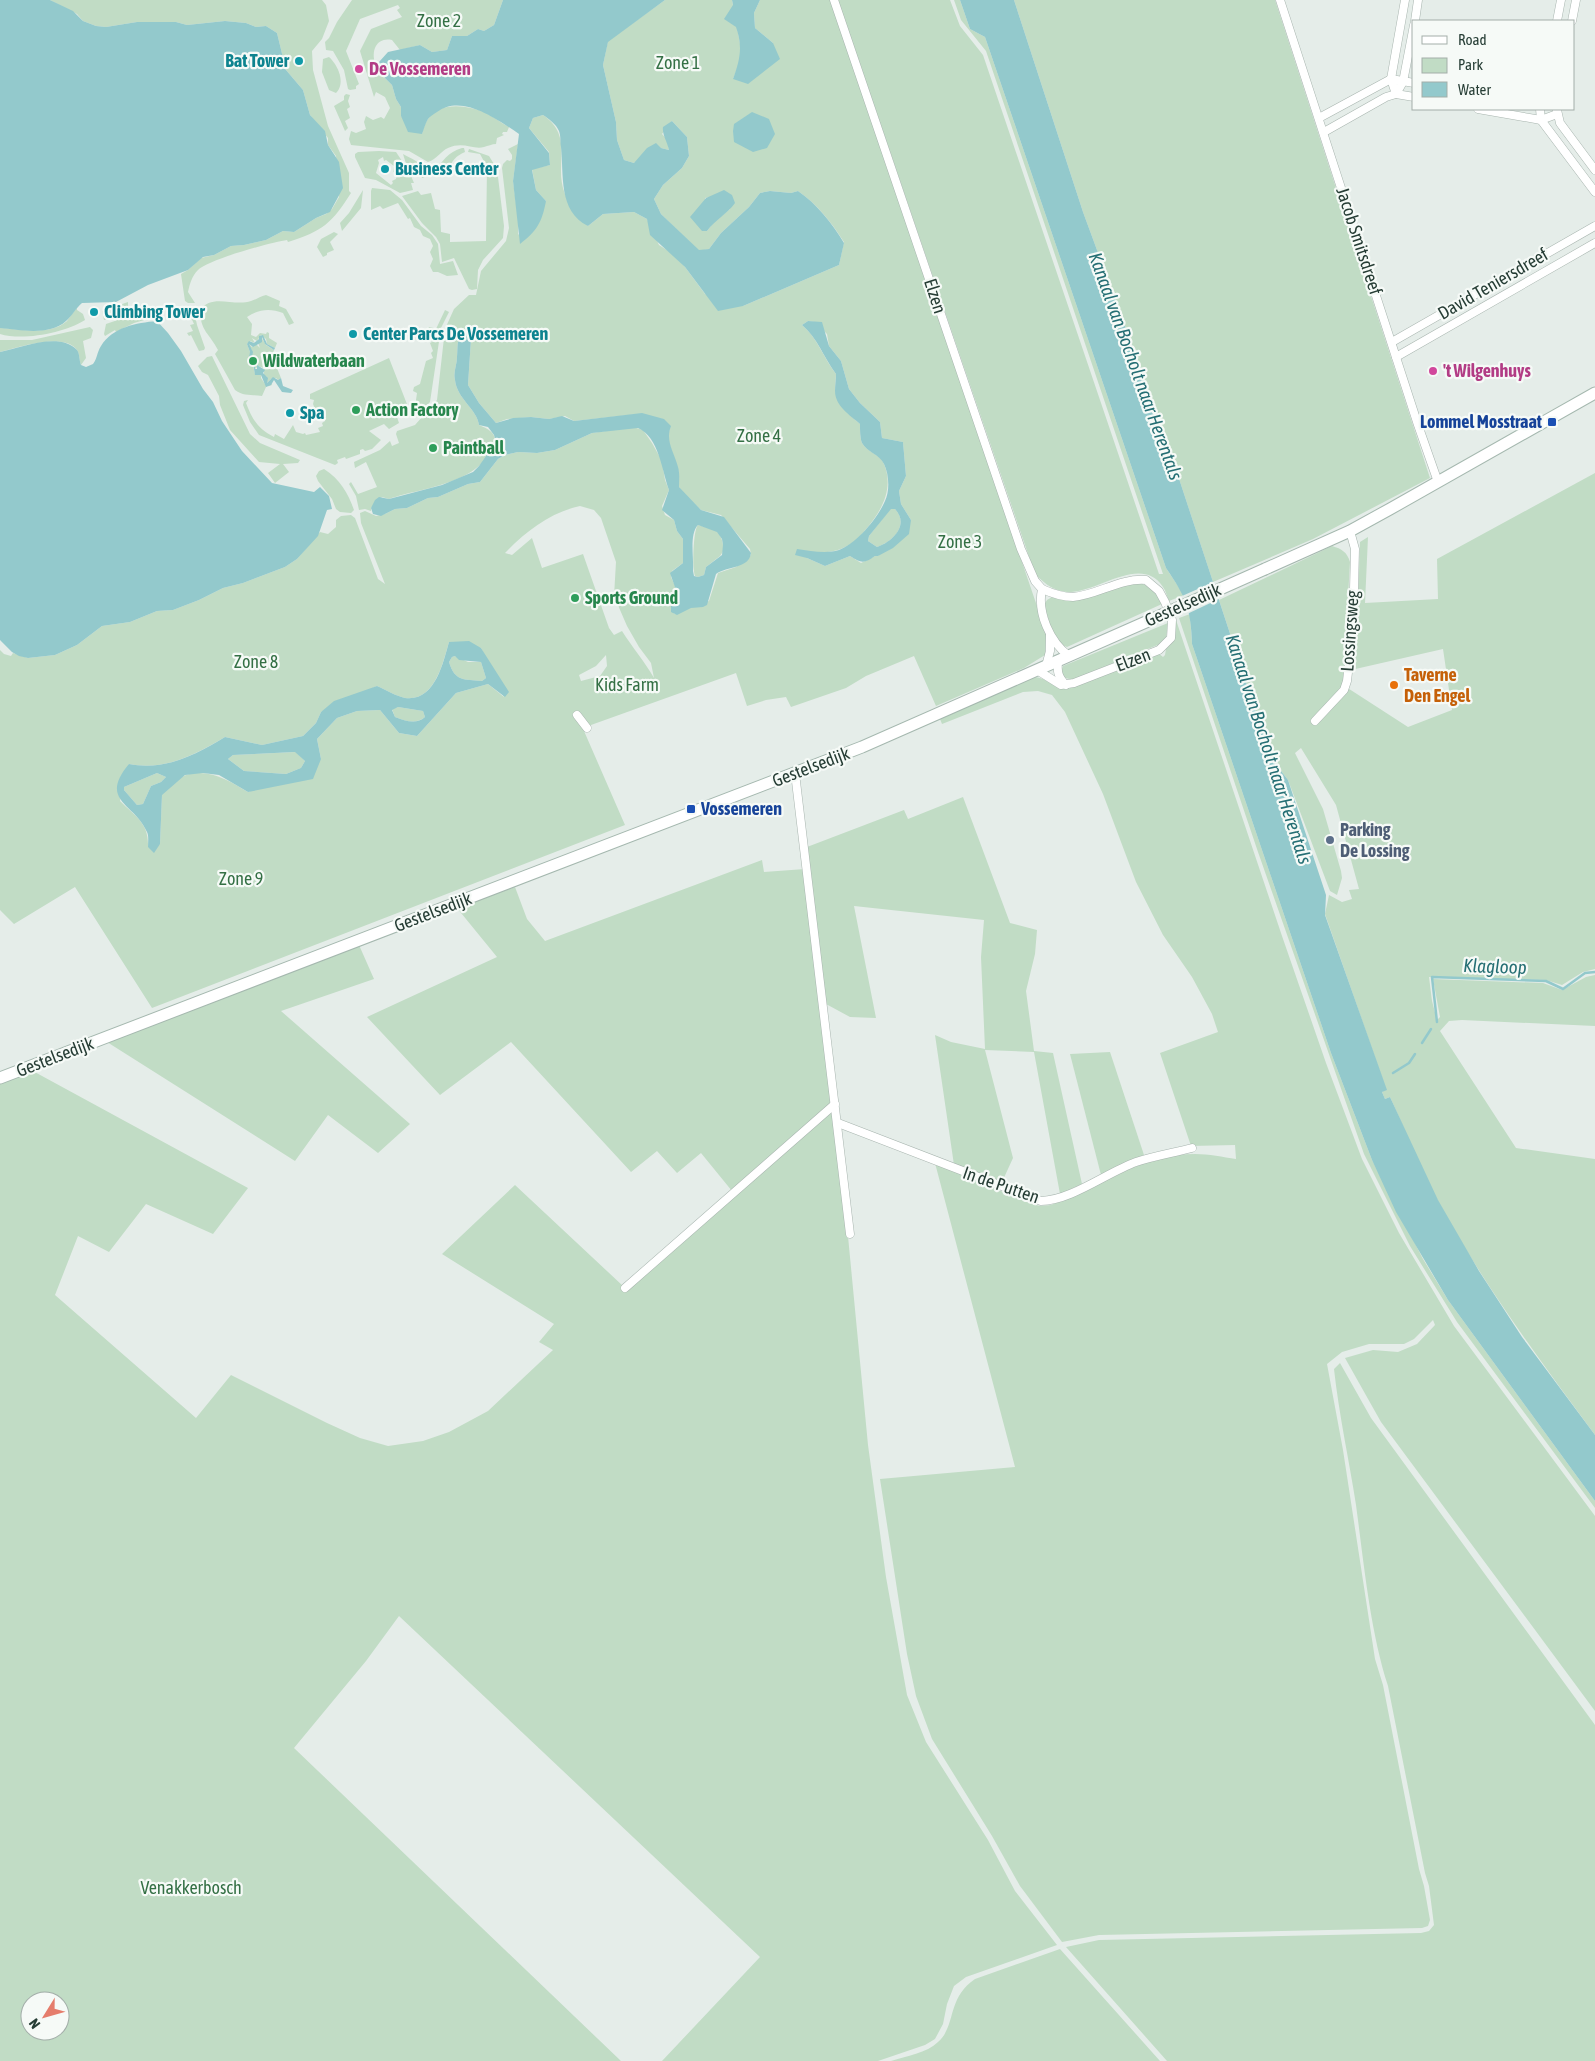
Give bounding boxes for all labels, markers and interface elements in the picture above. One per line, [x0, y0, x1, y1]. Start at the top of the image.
park label: Zone 2 [417, 10, 461, 31]
legend [1412, 20, 1575, 110]
text: Road [1458, 31, 1487, 48]
place label: Bat Tower [225, 50, 290, 71]
park label: Zone 1 [656, 52, 700, 73]
marker: Bat Tower [293, 55, 305, 67]
text: Park [1458, 56, 1483, 73]
place label: De Vossemeren [369, 58, 471, 79]
marker: De Vossemeren [353, 63, 365, 75]
text: Water [1458, 81, 1491, 98]
place label: Business Center [395, 158, 499, 179]
marker: Business Center [379, 163, 391, 175]
street label: Jacob Smitsdreef [1332, 185, 1387, 297]
street label: David Teniersdreef [1434, 244, 1552, 324]
water label: Kanaal van Bocholt naar Herentals [1085, 249, 1188, 483]
street label: Elzen [920, 276, 951, 316]
place label: Climbing Tower [104, 301, 205, 322]
marker: Climbing Tower [88, 306, 100, 318]
place label: Center Parcs De Vossemeren [363, 323, 549, 344]
marker: Center Parcs De Vossemeren [347, 328, 359, 340]
place label: Wildwaterbaan [262, 350, 365, 371]
marker: Wildwaterbaan [247, 355, 259, 367]
place label: 't Wilgenhuys [1443, 360, 1531, 381]
marker: 't Wilgenhuys [1427, 365, 1439, 377]
place label: Action Factory [365, 399, 459, 420]
place label: Spa [300, 402, 324, 423]
marker: Action Factory [350, 404, 362, 416]
marker: Spa [284, 407, 296, 419]
place label: Lommel Mosstraat [1420, 411, 1543, 432]
marker: Lommel Mosstraat [1546, 416, 1558, 428]
park label: Zone 4 [737, 425, 781, 446]
place label: Paintball [443, 437, 505, 458]
marker: Paintball [427, 442, 439, 454]
park label: Zone 3 [938, 531, 982, 552]
street label: Gestelsedijk [1141, 578, 1224, 631]
place label: Sports Ground [585, 587, 678, 608]
street label: Lossingsweg [1336, 589, 1363, 672]
marker: Sports Ground [569, 592, 581, 604]
water label: Kanaal van Bocholt naar Herentals [1221, 631, 1317, 867]
street label: Elzen [1112, 643, 1153, 676]
park label: Zone 8 [234, 651, 278, 672]
place label: Taverne Den Engel [1404, 664, 1470, 706]
park label: Kids Farm [595, 674, 659, 695]
marker: Taverne Den Engel [1388, 679, 1400, 691]
street label: Gestelsedijk [769, 742, 853, 791]
place label: Vossemeren [700, 798, 782, 819]
marker: Vossemeren [685, 803, 697, 815]
place label: Parking De Lossing [1340, 819, 1410, 861]
marker: Parking De Lossing [1324, 834, 1336, 846]
park label: Zone 9 [219, 868, 263, 889]
street label: Gestelsedijk [391, 887, 475, 936]
water label: Klagloop [1463, 954, 1527, 978]
street label: Gestelsedijk [13, 1032, 97, 1081]
street label: In de Putten [960, 1162, 1042, 1207]
park label: Venakkerbosch [140, 1877, 242, 1898]
north arrow [20, 1991, 70, 2041]
text: N [26, 2016, 43, 2032]

